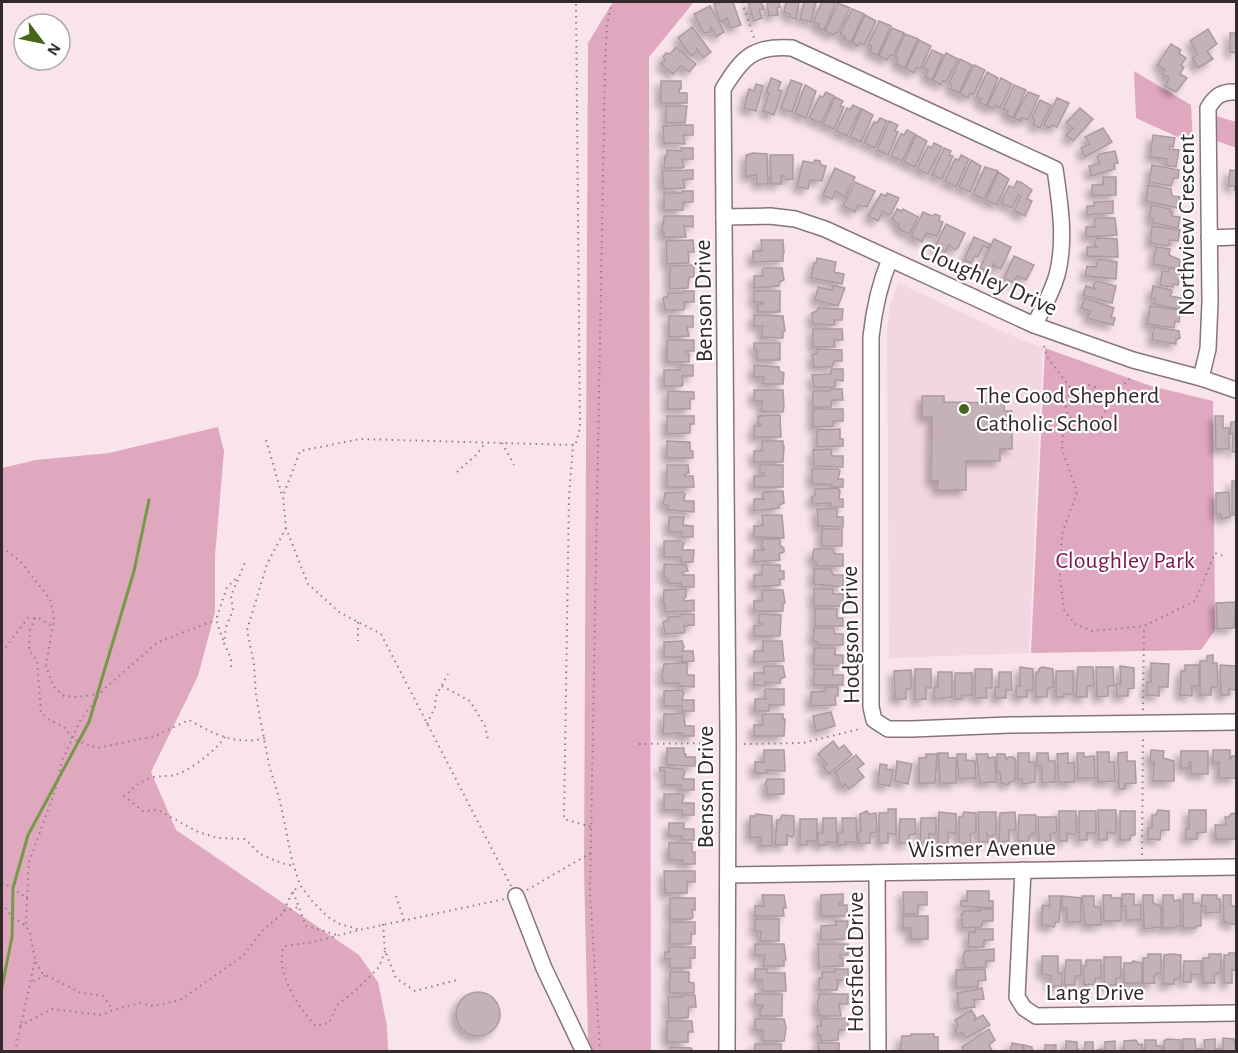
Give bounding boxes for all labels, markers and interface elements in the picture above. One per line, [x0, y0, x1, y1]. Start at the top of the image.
north arrow [12, 12, 72, 72]
text: N [44, 40, 64, 58]
street label: Northview Crescent [1175, 134, 1199, 316]
street label: Benson Drive [691, 239, 717, 363]
street label: Cloughley Drive [916, 239, 1061, 321]
place label: The Good Shepherd Catholic School [976, 384, 1159, 436]
marker: The Good Shepherd Catholic School [957, 402, 971, 416]
park label: Cloughley Park [1055, 549, 1195, 573]
street label: Hodgson Drive [838, 566, 864, 704]
street label: Benson Drive [694, 726, 718, 848]
street label: Wismer Avenue [908, 836, 1056, 862]
street label: Horsfield Drive [844, 892, 868, 1032]
street label: Lang Drive [1046, 981, 1144, 1005]

